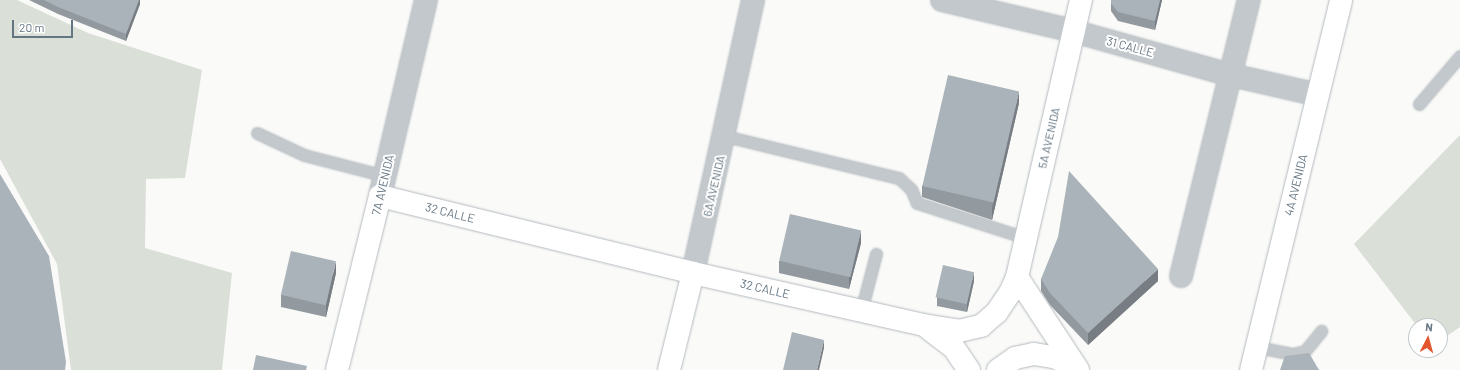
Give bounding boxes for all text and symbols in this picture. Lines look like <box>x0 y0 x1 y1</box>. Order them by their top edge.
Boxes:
scale bar <box>14 12 75 38</box>
text: 20 m <box>19 20 45 34</box>
street label: 31 CALLE <box>1105 34 1155 60</box>
street label: 5A AVENIDA <box>1035 106 1063 170</box>
street label: 7A AVENIDA <box>369 153 397 217</box>
street label: 4A AVENIDA <box>1281 153 1311 217</box>
street label: 6A AVENIDA <box>700 154 728 218</box>
street label: 32 CALLE <box>424 200 476 226</box>
street label: 32 CALLE <box>739 276 791 302</box>
north arrow <box>1408 318 1448 358</box>
text: N <box>1425 320 1434 333</box>

